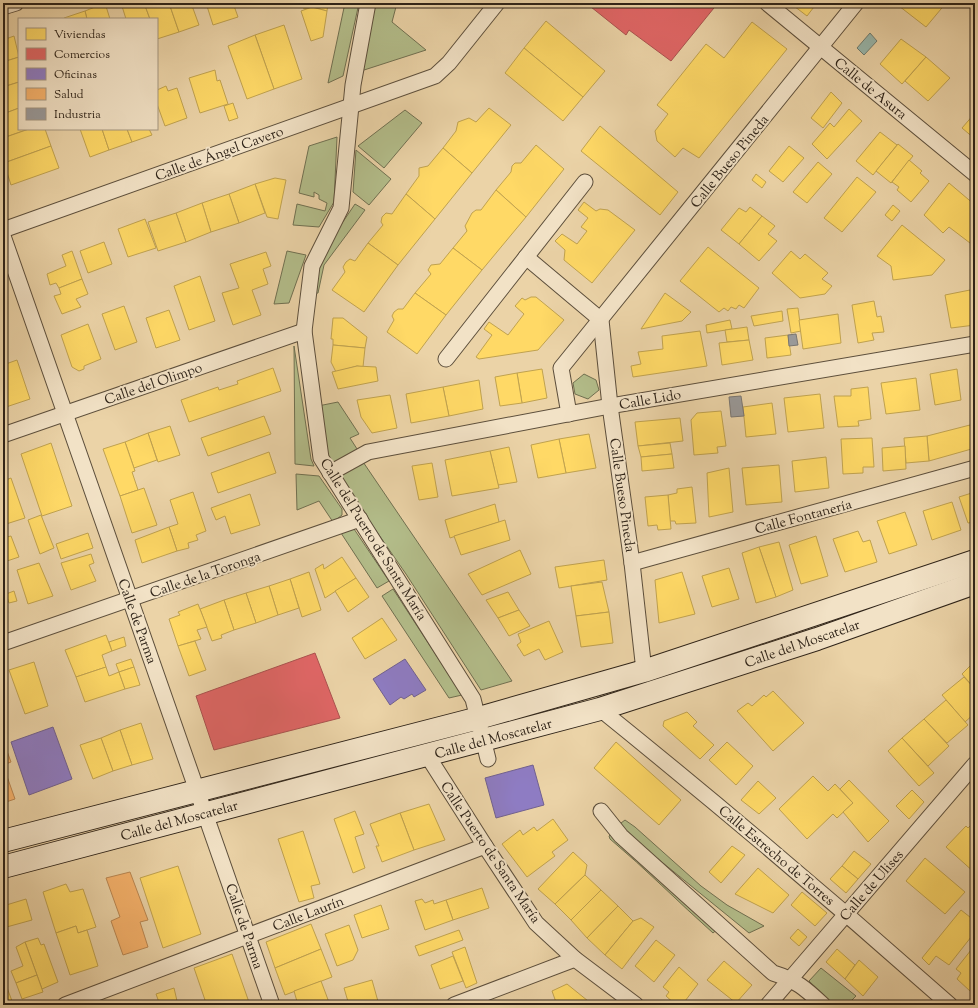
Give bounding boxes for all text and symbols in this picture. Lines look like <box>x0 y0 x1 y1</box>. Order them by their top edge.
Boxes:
legend <box>18 18 158 130</box>
text: Viviendas <box>54 26 106 44</box>
text: Comercios <box>54 46 110 64</box>
street label: Calle de Asura <box>829 54 911 126</box>
text: Oficinas <box>54 66 97 84</box>
text: Salud <box>54 86 84 104</box>
text: Industria <box>54 106 101 124</box>
street label: Calle Bueso Pineda <box>687 111 775 213</box>
street label: Calle de Ángel Cavero <box>153 122 287 187</box>
street label: Calle del Olimpo <box>102 359 206 411</box>
street label: Calle Lido <box>618 386 683 416</box>
street label: Calle Bueso Pineda <box>603 437 639 554</box>
street label: Calle del Puerto de Santa María <box>314 455 431 626</box>
street label: Calle Fontanería <box>753 495 855 540</box>
street label: Calle de la Toronga <box>148 547 264 604</box>
street label: Calle de Parma <box>111 576 161 668</box>
street label: Calle del Moscatelar <box>742 616 864 674</box>
street label: Calle del Moscatelar <box>433 714 555 765</box>
street label: Calle Puerto de Santa María <box>434 778 545 928</box>
street label: Calle del Moscatelar <box>119 796 241 847</box>
street label: Calle Estrecho de Torres <box>713 802 838 911</box>
street label: Calle de Ulises <box>836 846 909 926</box>
street label: Calle de Parma <box>219 881 267 973</box>
street label: Calle Laurín <box>270 892 347 938</box>

